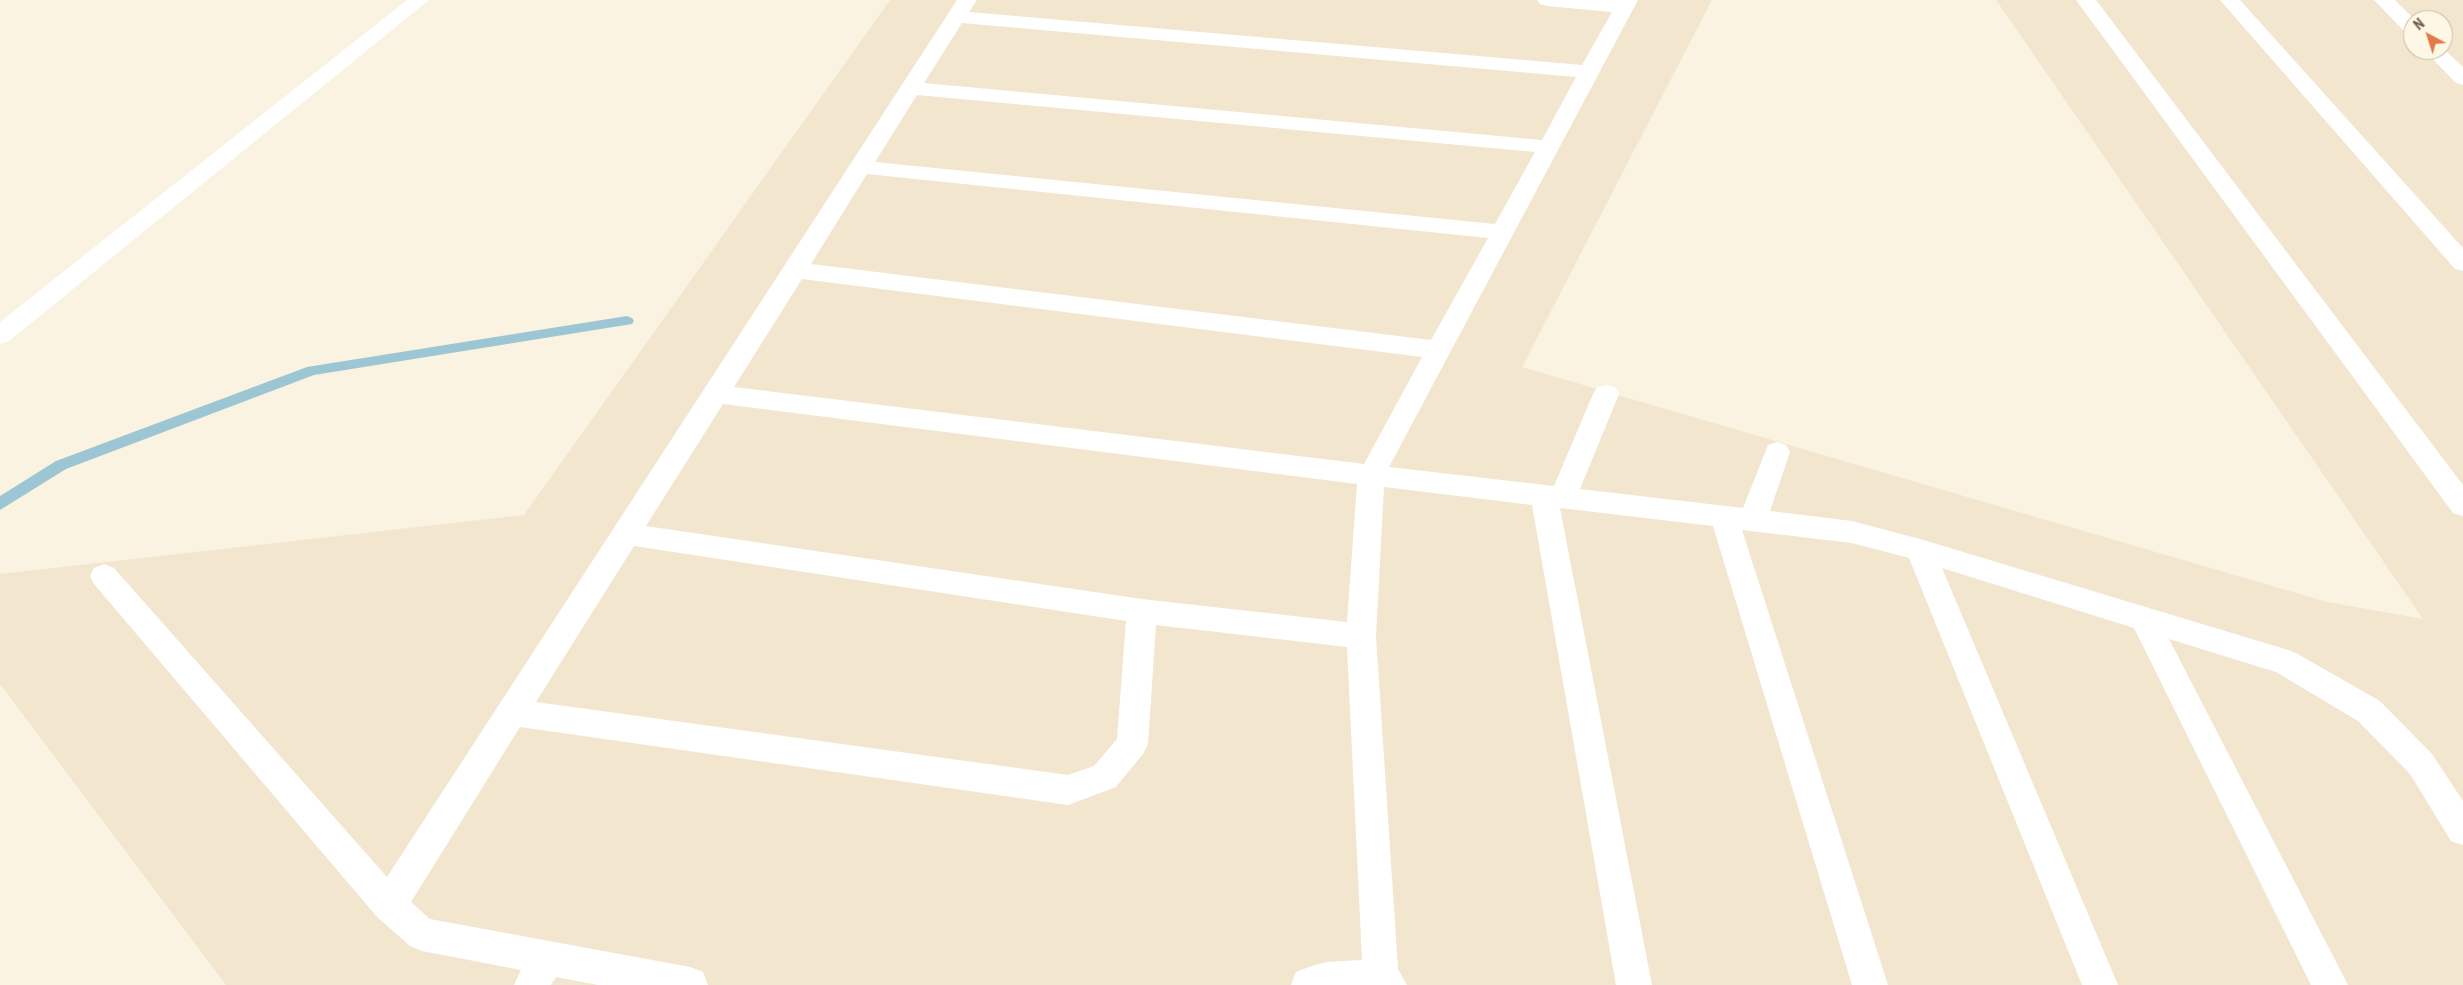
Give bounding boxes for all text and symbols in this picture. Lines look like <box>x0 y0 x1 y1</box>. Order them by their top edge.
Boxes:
north arrow <box>2403 10 2453 60</box>
text: N <box>2411 15 2427 33</box>

